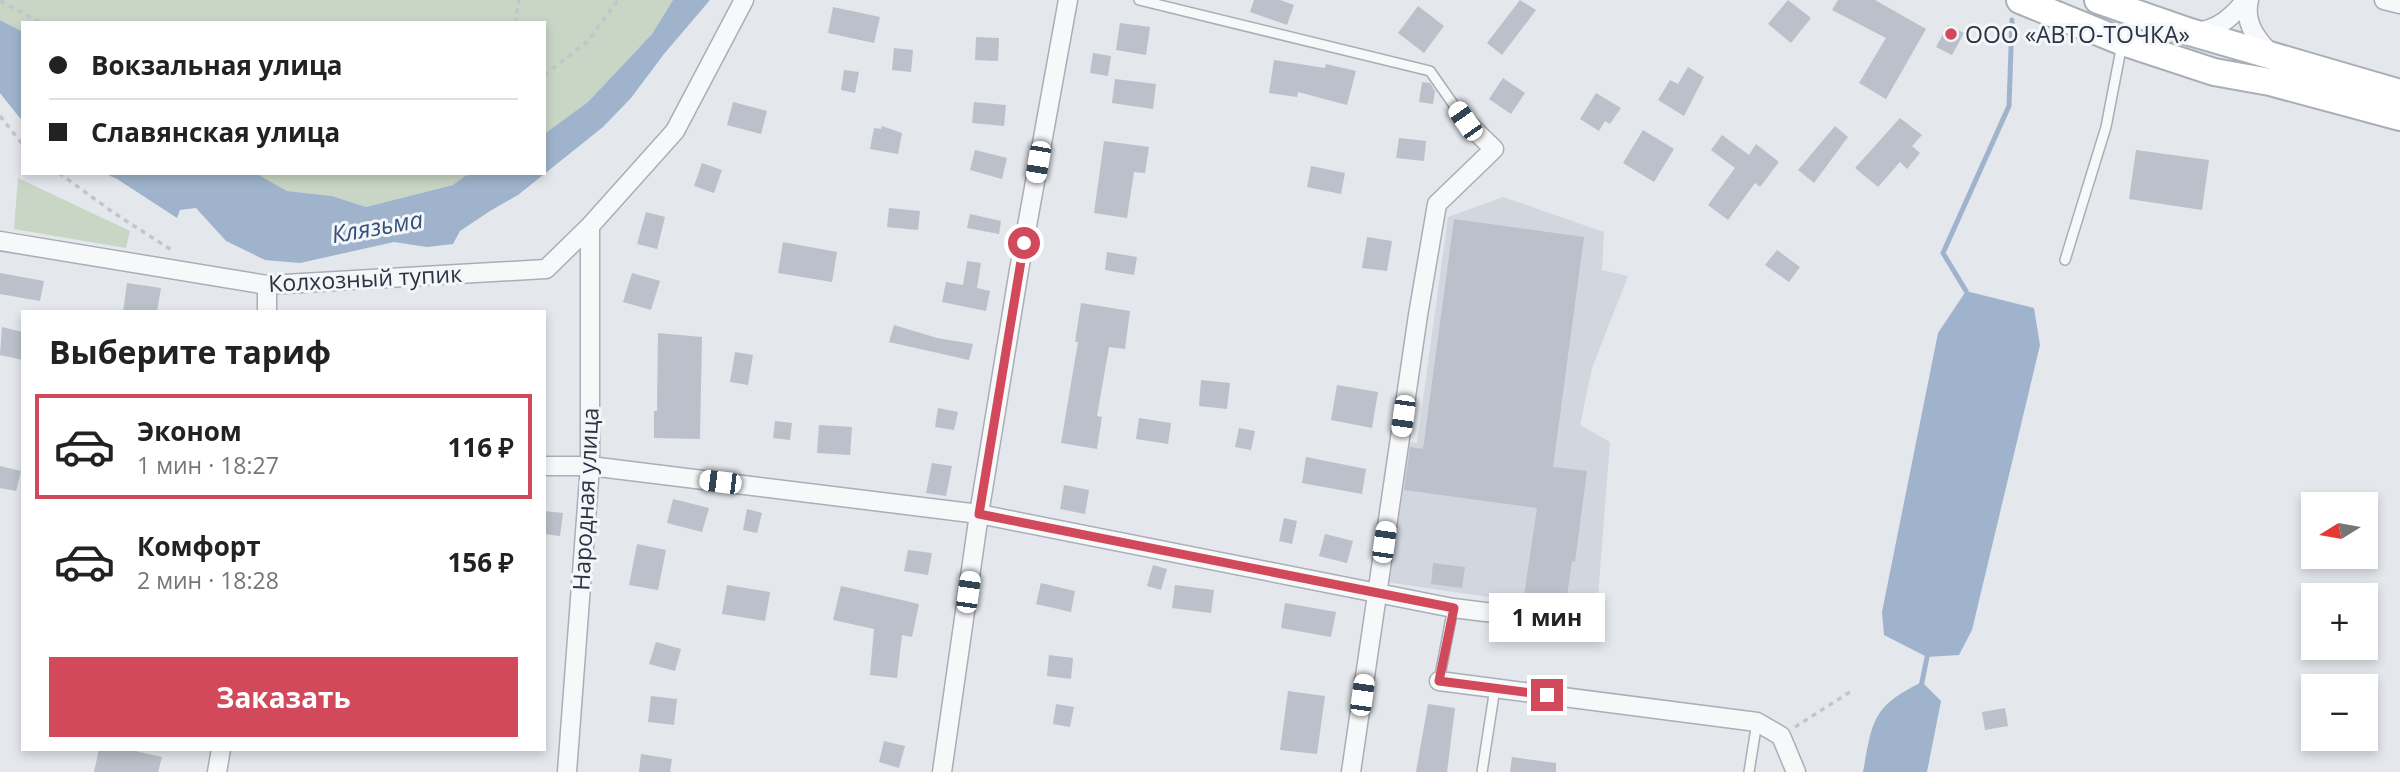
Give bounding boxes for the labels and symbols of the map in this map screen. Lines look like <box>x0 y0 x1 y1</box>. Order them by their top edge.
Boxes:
place label: ООО «АВТО-ТОЧКА» <box>1965 18 2190 50</box>
marker: ООО «АВТО-ТОЧКА» <box>1943 26 1959 42</box>
car <box>1445 98 1486 144</box>
car <box>1025 139 1052 185</box>
water label: Клязьма <box>329 202 426 250</box>
route start <box>1008 227 1040 259</box>
street label: Колхозный тупик <box>267 257 463 299</box>
car <box>1390 394 1417 438</box>
street label: Народная улица <box>564 407 606 591</box>
car <box>698 469 743 495</box>
north arrow <box>2301 492 2378 569</box>
car <box>1371 520 1398 564</box>
car <box>955 570 982 614</box>
callout: 1 мин <box>1489 594 1605 642</box>
car <box>1349 673 1376 717</box>
route end <box>1531 679 1563 711</box>

